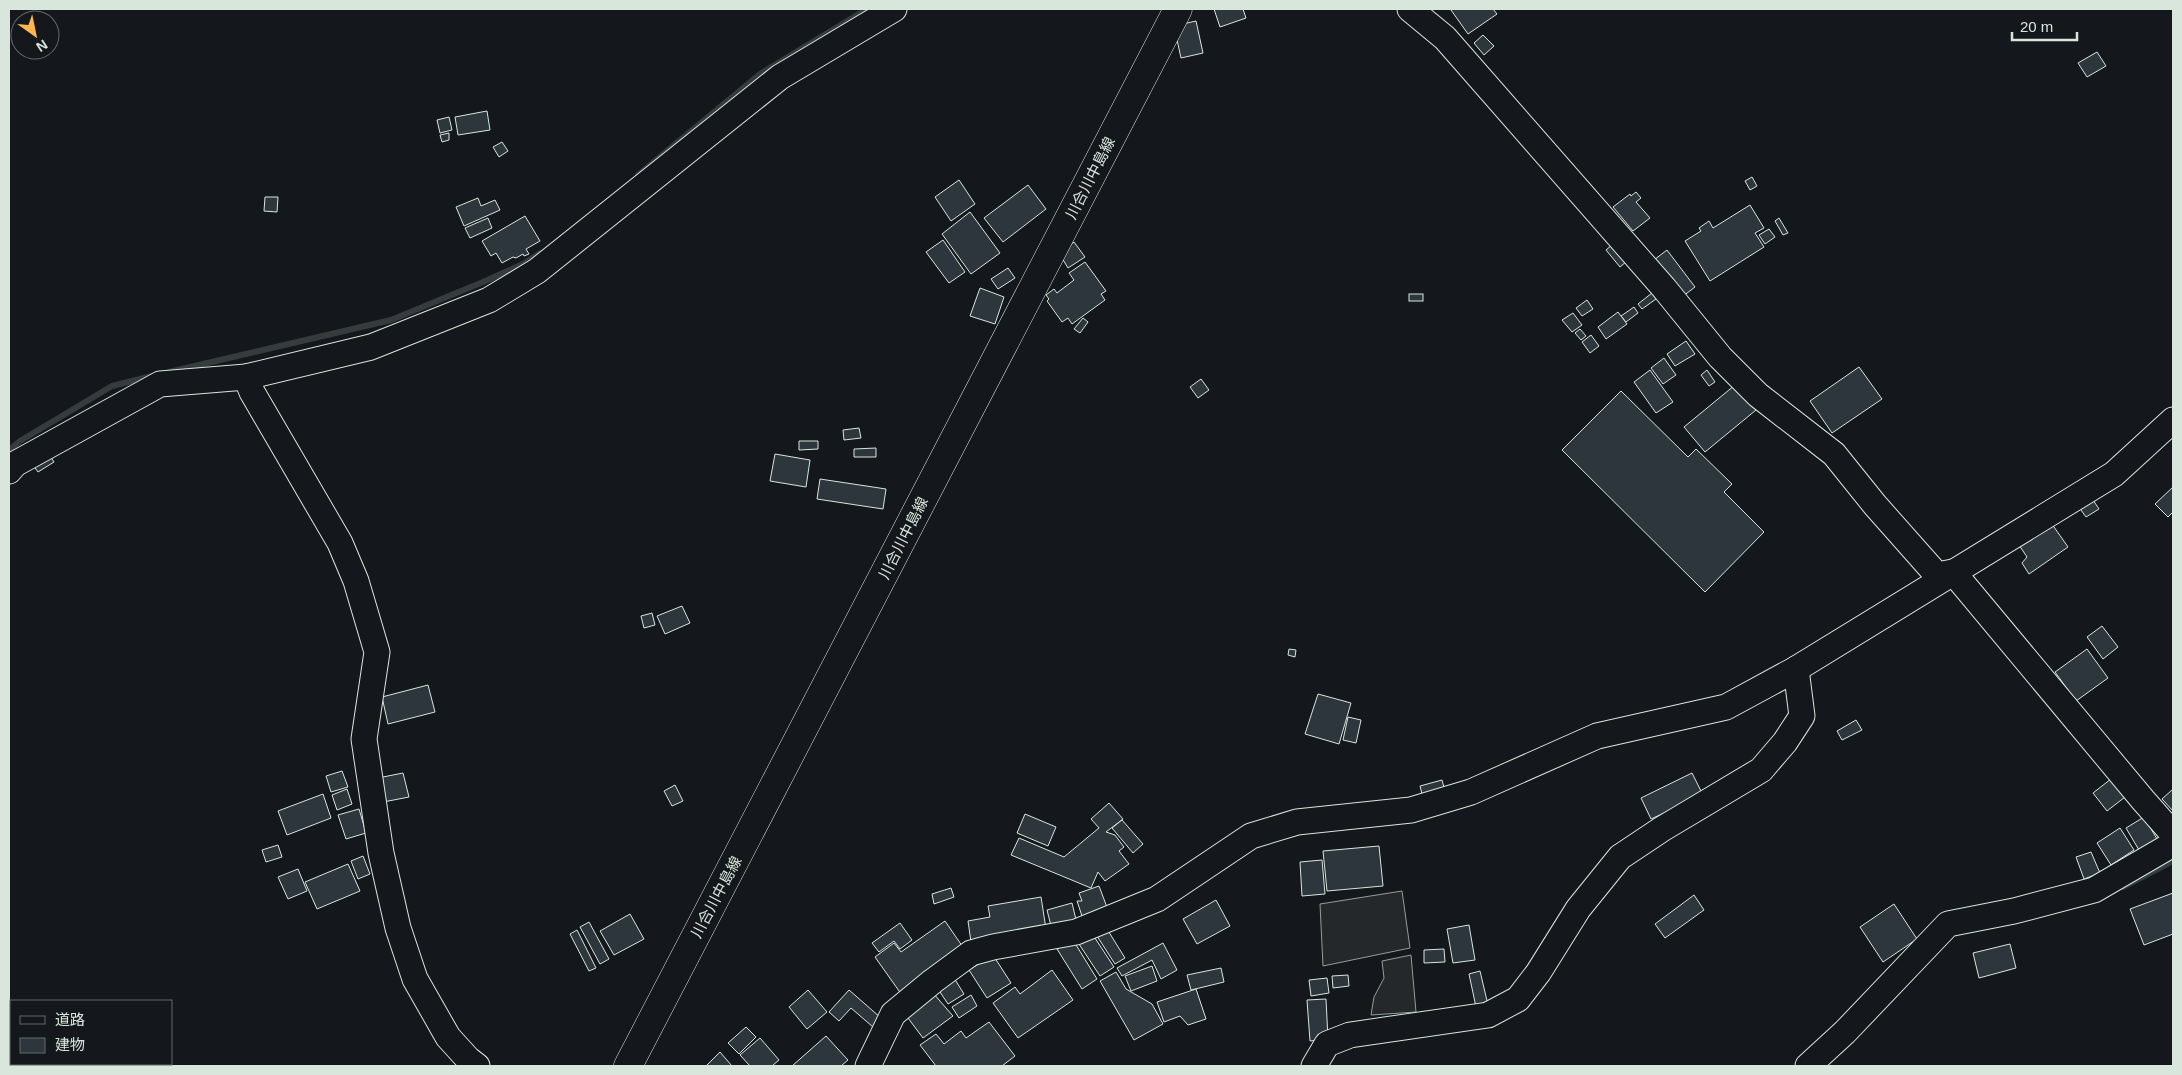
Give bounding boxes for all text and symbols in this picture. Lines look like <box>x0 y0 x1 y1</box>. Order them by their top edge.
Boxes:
north arrow <box>10 10 60 60</box>
scale bar <box>2012 10 2077 42</box>
text: 20 m <box>2020 18 2053 35</box>
text: N <box>33 36 51 55</box>
street label: 川合川中島線 <box>1062 134 1118 222</box>
street label: 川合川中島線 <box>875 494 931 582</box>
street label: 川合川中島線 <box>687 853 745 941</box>
legend <box>10 1000 172 1065</box>
text: 道路 <box>55 1011 85 1028</box>
text: 建物 <box>55 1036 85 1053</box>

